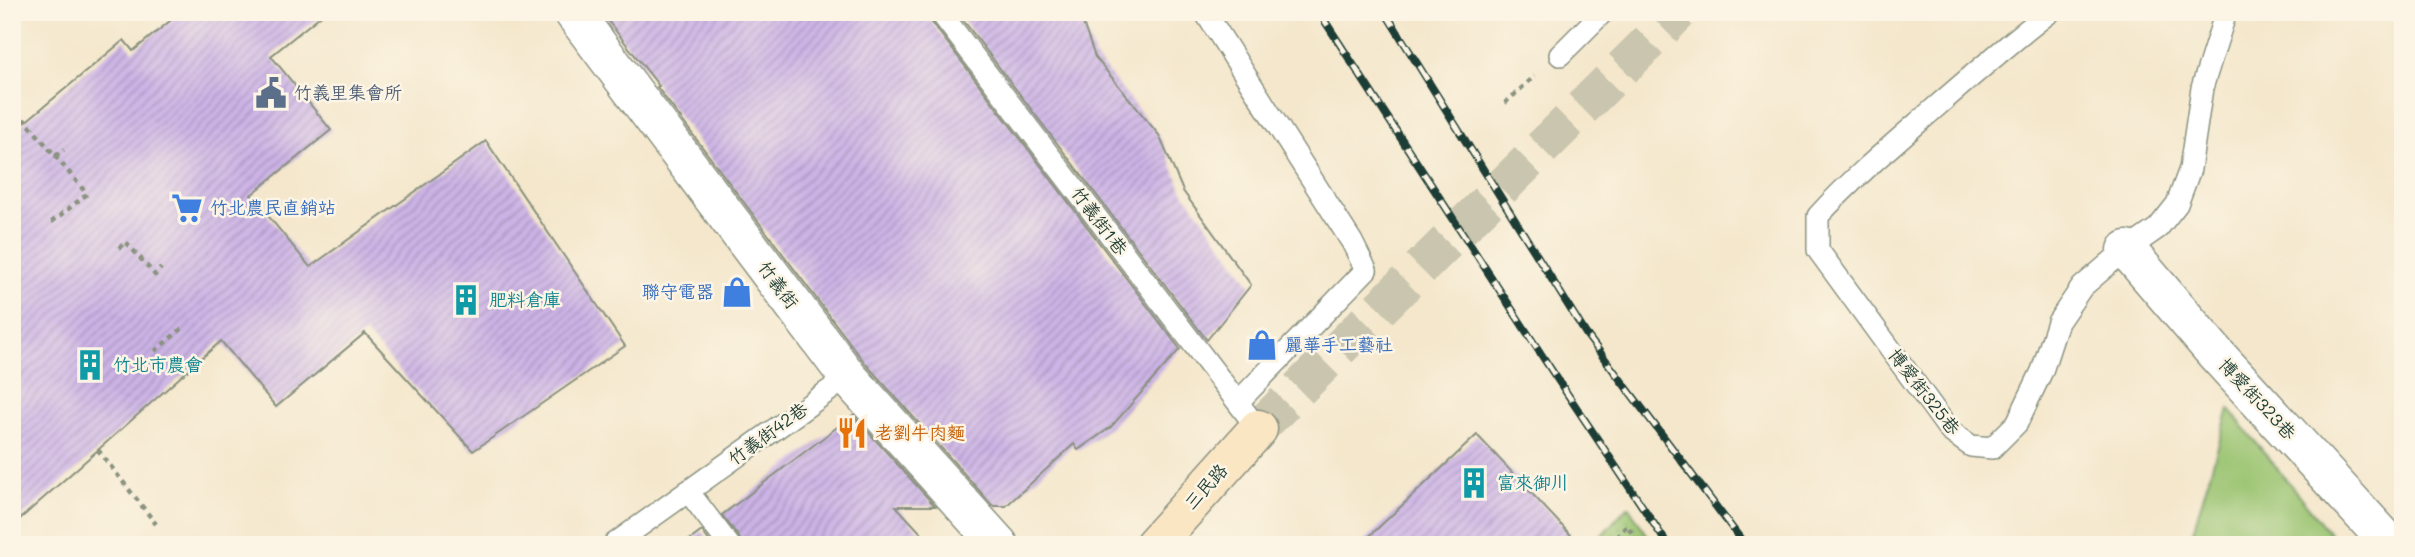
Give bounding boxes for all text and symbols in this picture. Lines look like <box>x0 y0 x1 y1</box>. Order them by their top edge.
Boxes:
public building icon: 竹義里集會所 <box>254 76 288 110</box>
place label: 竹義里集會所 <box>294 80 402 104</box>
street label: 竹義街1巷 <box>1066 181 1133 260</box>
supermarket icon: 竹北農民直銷站 <box>170 191 204 225</box>
place label: 竹北農民直銷站 <box>210 195 336 219</box>
street label: 竹義街 <box>753 256 805 313</box>
shop icon: 聯守電器 <box>720 275 754 309</box>
place label: 聯守電器 <box>642 279 714 303</box>
building icon: 肥料倉庫 <box>449 283 483 317</box>
place label: 肥料倉庫 <box>489 287 561 311</box>
shop icon: 麗華手工藝社 <box>1245 328 1279 362</box>
place label: 麗華手工藝社 <box>1285 332 1393 356</box>
street label: 博愛街325巷 <box>1884 343 1966 439</box>
building icon: 竹北市農會 <box>73 348 107 382</box>
place label: 竹北市農會 <box>113 352 203 376</box>
street label: 博愛街323巷 <box>2214 352 2302 444</box>
street label: 竹義街42巷 <box>723 396 812 470</box>
restaurant icon: 老劉牛肉麵 <box>835 416 869 450</box>
place label: 老劉牛肉麵 <box>875 420 965 444</box>
street label: 三民路 <box>1178 458 1232 514</box>
building icon: 富來御川 <box>1457 466 1491 500</box>
place label: 富來御川 <box>1497 470 1569 494</box>

